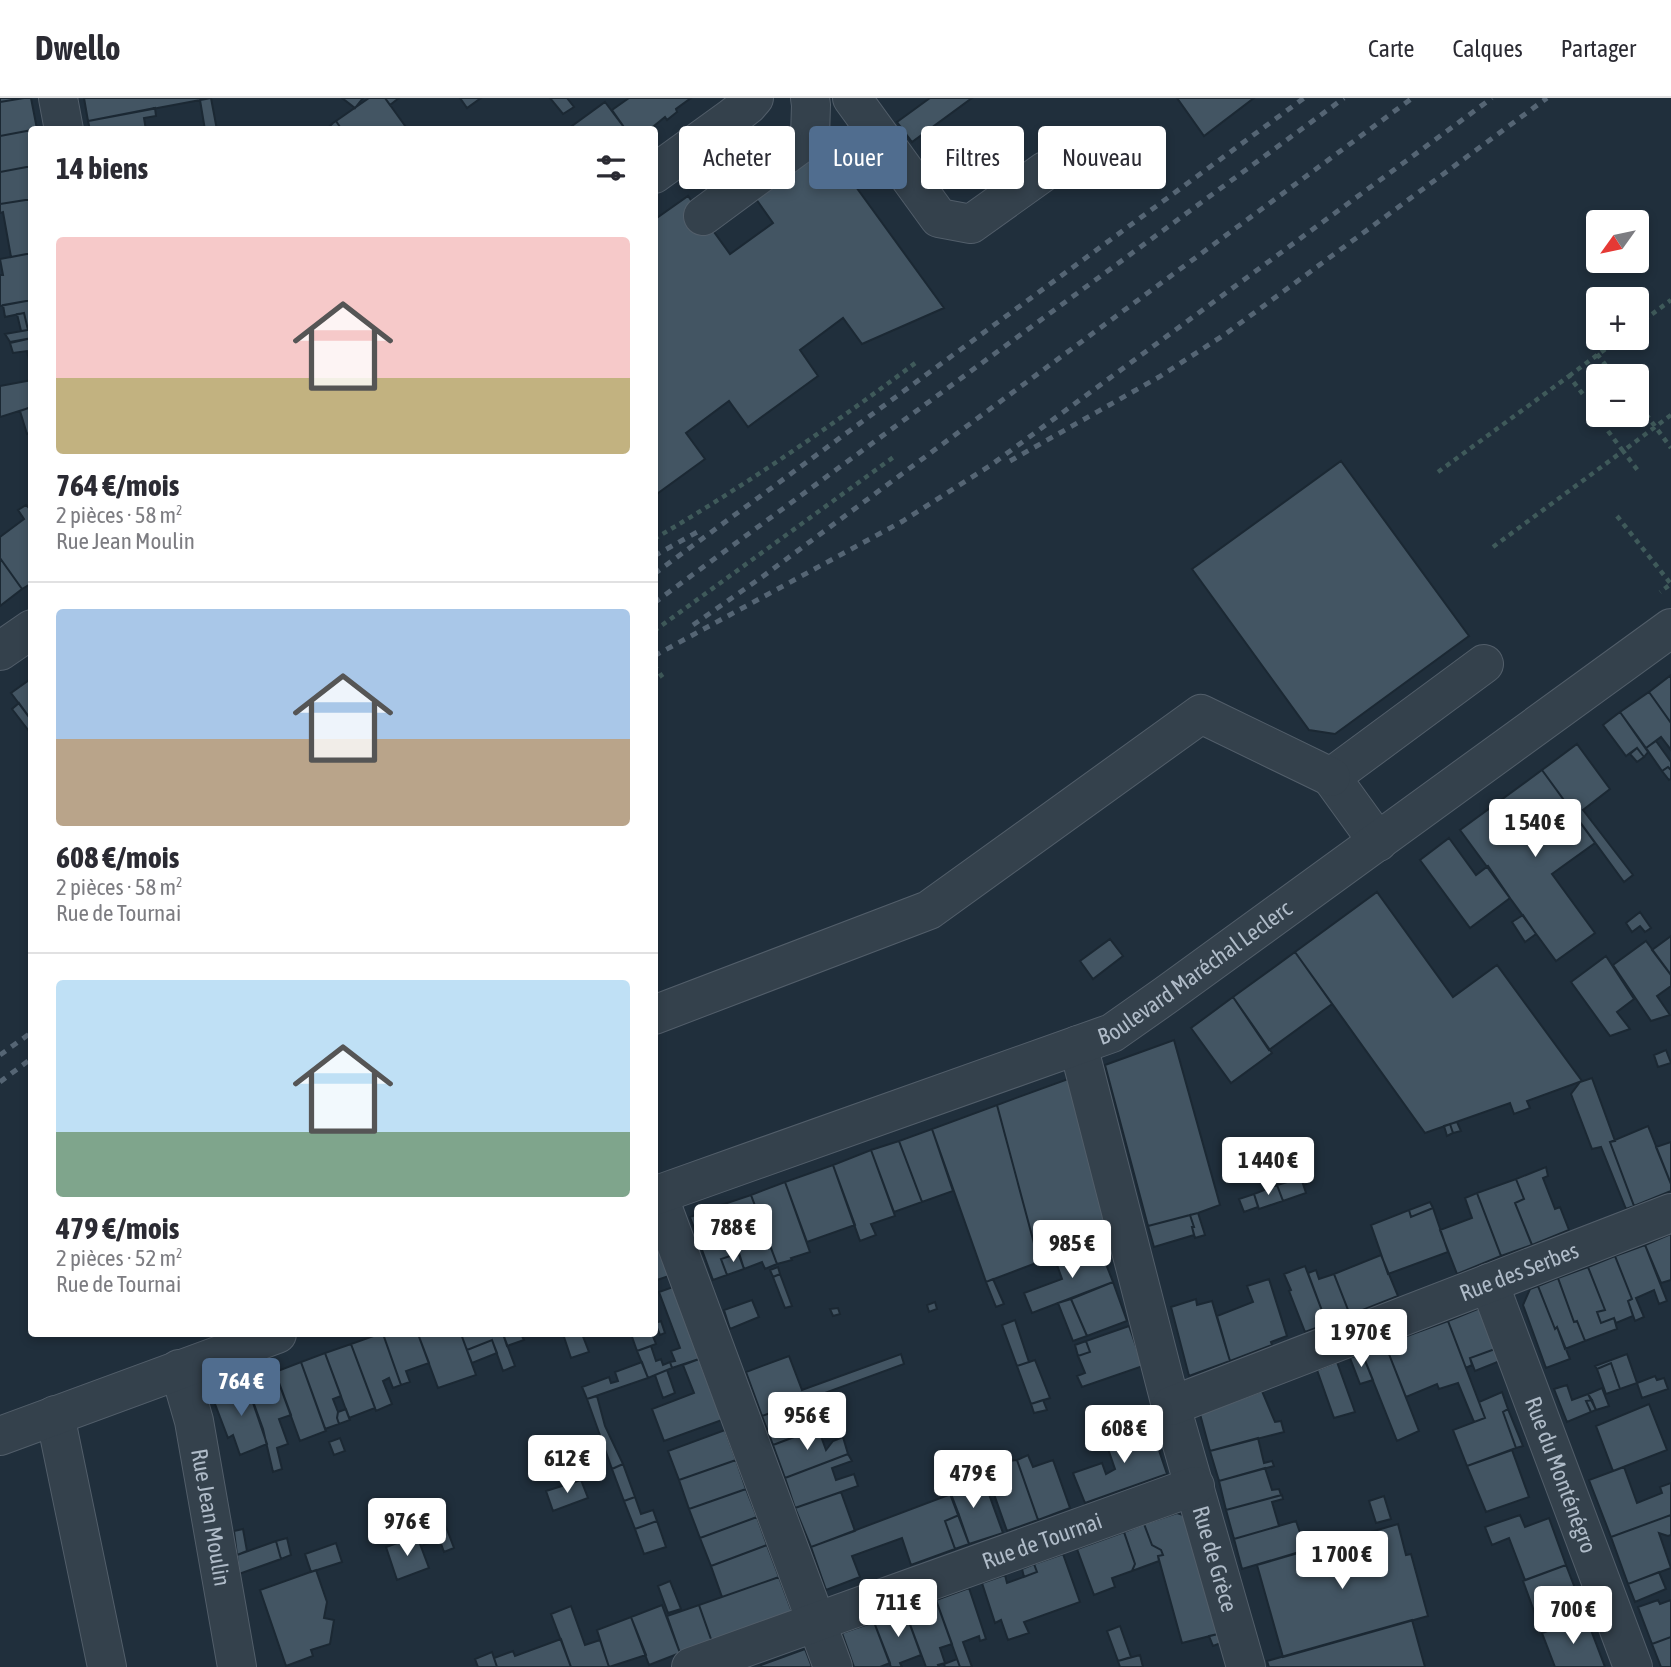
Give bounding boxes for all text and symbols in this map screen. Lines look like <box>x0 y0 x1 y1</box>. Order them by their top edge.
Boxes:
text: Dwello <box>35 29 121 67</box>
text: Carte <box>1368 35 1414 62</box>
text: Calques <box>1452 35 1523 62</box>
text: Partager <box>1561 35 1636 62</box>
chip: Acheter <box>679 126 795 189</box>
chip: Louer <box>809 126 907 189</box>
chip: Filtres <box>921 126 1024 189</box>
chip: Nouveau <box>1038 126 1166 189</box>
icon: filters <box>592 149 630 187</box>
text: 14 biens <box>56 151 148 185</box>
north arrow <box>1586 210 1648 273</box>
map controls <box>1586 210 1649 427</box>
icon: home <box>280 283 406 409</box>
button: + <box>1586 287 1649 350</box>
button: − <box>1586 364 1649 427</box>
text: 764 €/mois <box>56 468 179 502</box>
text: 2 pièces · 58 m² <box>56 502 183 528</box>
text: Rue Jean Moulin <box>56 528 195 554</box>
icon: home <box>280 655 406 781</box>
pin: 1 540 € <box>1470 800 1600 859</box>
text: 1 540 € <box>1505 809 1565 835</box>
text: 608 €/mois <box>56 840 179 874</box>
text: 2 pièces · 58 m² <box>56 874 183 900</box>
street label: Boulevard Maréchal Leclerc <box>1094 895 1297 1050</box>
text: Rue de Tournai <box>56 900 181 926</box>
icon: home <box>280 1026 406 1152</box>
pin: 1 440 € <box>1203 1138 1333 1197</box>
text: 1 440 € <box>1238 1147 1298 1173</box>
pin: 788 € <box>684 1204 782 1264</box>
text: 479 €/mois <box>56 1211 179 1245</box>
text: 788 € <box>710 1214 756 1240</box>
pin: 985 € <box>1023 1220 1121 1280</box>
text: 985 € <box>1049 1230 1095 1256</box>
street label: Rue des Serbes <box>1456 1237 1582 1306</box>
text: 2 pièces · 52 m² <box>56 1245 183 1271</box>
text: Rue de Tournai <box>56 1271 181 1297</box>
pin: 1 970 € <box>1296 1310 1426 1369</box>
text: 1 970 € <box>1331 1319 1391 1345</box>
pin: 764 € <box>192 1358 290 1418</box>
text: 764 € <box>218 1368 264 1394</box>
pin: 956 € <box>758 1392 856 1452</box>
street label: Rue du Monténégro <box>1520 1393 1602 1557</box>
text: 956 € <box>784 1402 830 1428</box>
pin: 608 € <box>1075 1406 1173 1465</box>
text: 608 € <box>1101 1415 1147 1441</box>
pin: 612 € <box>518 1436 616 1495</box>
text: 612 € <box>544 1445 590 1471</box>
street label: Rue Jean Moulin <box>186 1447 236 1588</box>
pin: 479 € <box>924 1450 1022 1510</box>
text: 479 € <box>950 1460 996 1486</box>
pin: 976 € <box>358 1498 456 1558</box>
street label: Rue de Grèce <box>1187 1503 1243 1615</box>
text: 976 € <box>384 1508 430 1534</box>
street label: Rue de Tournai <box>979 1508 1105 1574</box>
pin: 1 700 € <box>1277 1532 1407 1591</box>
text: 1 700 € <box>1312 1541 1372 1567</box>
pin: 711 € <box>849 1580 947 1639</box>
pin: 700 € <box>1524 1586 1622 1646</box>
text: 711 € <box>875 1589 921 1615</box>
text: 700 € <box>1550 1596 1596 1622</box>

